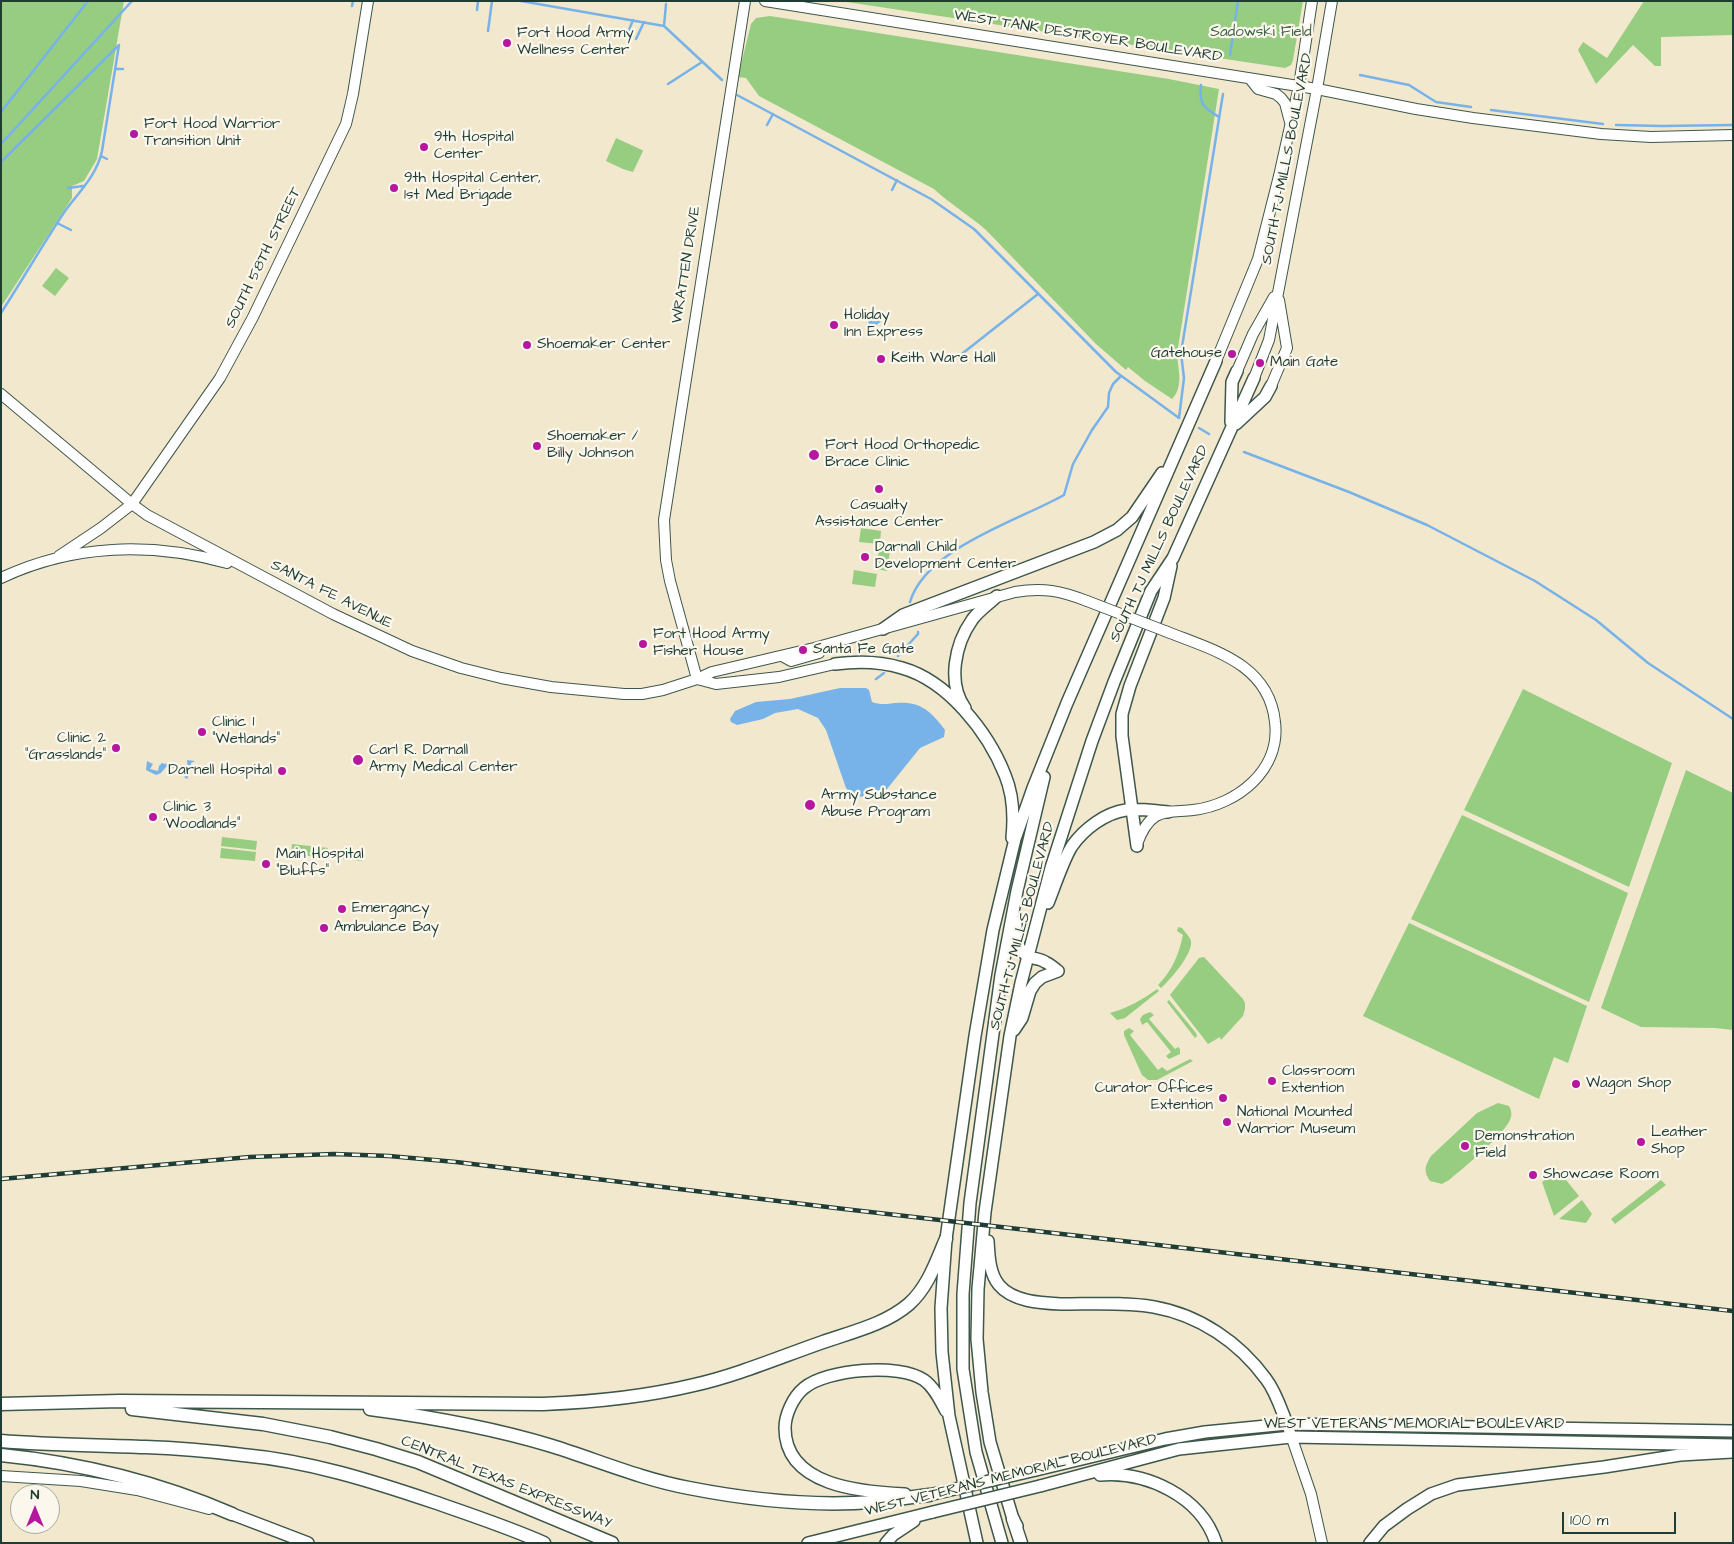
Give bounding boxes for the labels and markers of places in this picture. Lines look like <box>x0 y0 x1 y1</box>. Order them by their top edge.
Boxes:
place label: Fort Hood Army Wellness Center <box>517 25 634 60</box>
marker: Fort Hood Army Wellness Center <box>501 37 513 49</box>
place label: Fort Hood Warrior Transition Unit <box>144 116 280 151</box>
marker: Fort Hood Warrior Transition Unit <box>128 128 140 140</box>
place label: 9th Hospital Center <box>434 129 514 164</box>
marker: 9th Hospital Center <box>418 141 430 153</box>
place label: 9th Hospital Center, 1st Med Brigade <box>404 170 541 205</box>
marker: 9th Hospital Center, 1st Med Brigade <box>388 182 400 194</box>
place label: Holiday Inn Express <box>844 307 923 342</box>
marker: Holiday Inn Express <box>828 319 840 331</box>
place label: Shoemaker Center <box>537 336 670 354</box>
marker: Shoemaker Center <box>521 339 533 351</box>
place label: Gatehouse <box>1151 345 1222 363</box>
marker: Gatehouse <box>1226 348 1238 360</box>
place label: Keith Ware Hall <box>891 350 996 368</box>
marker: Keith Ware Hall <box>875 353 887 365</box>
place label: Main Gate <box>1270 354 1338 372</box>
marker: Main Gate <box>1254 357 1266 369</box>
place label: Shoemaker / Billy Johnson <box>547 428 638 463</box>
place label: Fort Hood Orthopedic Brace Clinic <box>825 437 980 472</box>
marker: Shoemaker / Billy Johnson <box>531 440 543 452</box>
marker: Fort Hood Orthopedic Brace Clinic <box>807 448 821 462</box>
marker: Casualty Assistance Center <box>873 483 885 495</box>
place label: Casualty Assistance Center <box>815 497 943 532</box>
place label: Darnall Child Development Center <box>875 539 1016 574</box>
marker: Darnall Child Development Center <box>859 551 871 563</box>
place label: Fort Hood Army Fisher House <box>653 626 770 661</box>
marker: Fort Hood Army Fisher House <box>637 638 649 650</box>
place label: Santa Fe Gate <box>813 641 914 659</box>
marker: Santa Fe Gate <box>797 644 809 656</box>
place label: Clinic 1 "Wetlands" <box>212 714 280 749</box>
marker: Clinic 1 "Wetlands" <box>196 726 208 738</box>
place label: Clinic 2 "Grasslands" <box>25 730 106 765</box>
marker: Clinic 2 "Grasslands" <box>110 742 122 754</box>
place label: Carl R. Darnall Army Medical Center <box>369 742 517 777</box>
marker: Carl R. Darnall Army Medical Center <box>351 753 365 767</box>
place label: Darnell Hospital <box>168 762 272 780</box>
marker: Darnell Hospital <box>276 765 288 777</box>
place label: Army Substance Abuse Program <box>821 787 937 822</box>
marker: Army Substance Abuse Program <box>803 798 817 812</box>
place label: Clinic 3 'Woodlands" <box>163 799 240 834</box>
marker: Clinic 3 'Woodlands" <box>147 811 159 823</box>
place label: Main Hospital "Bluffs" <box>276 846 364 881</box>
marker: Main Hospital "Bluffs" <box>260 858 272 870</box>
place label: Emergancy <box>352 900 430 918</box>
marker: Emergancy <box>336 903 348 915</box>
place label: Ambulance Bay <box>334 919 439 937</box>
marker: Ambulance Bay <box>318 922 330 934</box>
place label: Classroom Extention <box>1282 1063 1354 1098</box>
marker: Classroom Extention <box>1266 1075 1278 1087</box>
place label: Wagon Shop <box>1586 1075 1671 1093</box>
marker: Wagon Shop <box>1570 1078 1582 1090</box>
place label: Curator Offices Extention <box>1095 1080 1213 1115</box>
marker: Curator Offices Extention <box>1217 1092 1229 1104</box>
place label: National Mounted Warrior Museum <box>1237 1104 1355 1139</box>
marker: National Mounted Warrior Museum <box>1221 1116 1233 1128</box>
place label: Leather Shop <box>1651 1124 1707 1159</box>
place label: Demonstration Field <box>1475 1128 1574 1163</box>
marker: Leather Shop <box>1635 1136 1647 1148</box>
marker: Demonstration Field <box>1459 1140 1471 1152</box>
place label: Showcase Room <box>1543 1166 1659 1184</box>
marker: Showcase Room <box>1527 1169 1539 1181</box>

